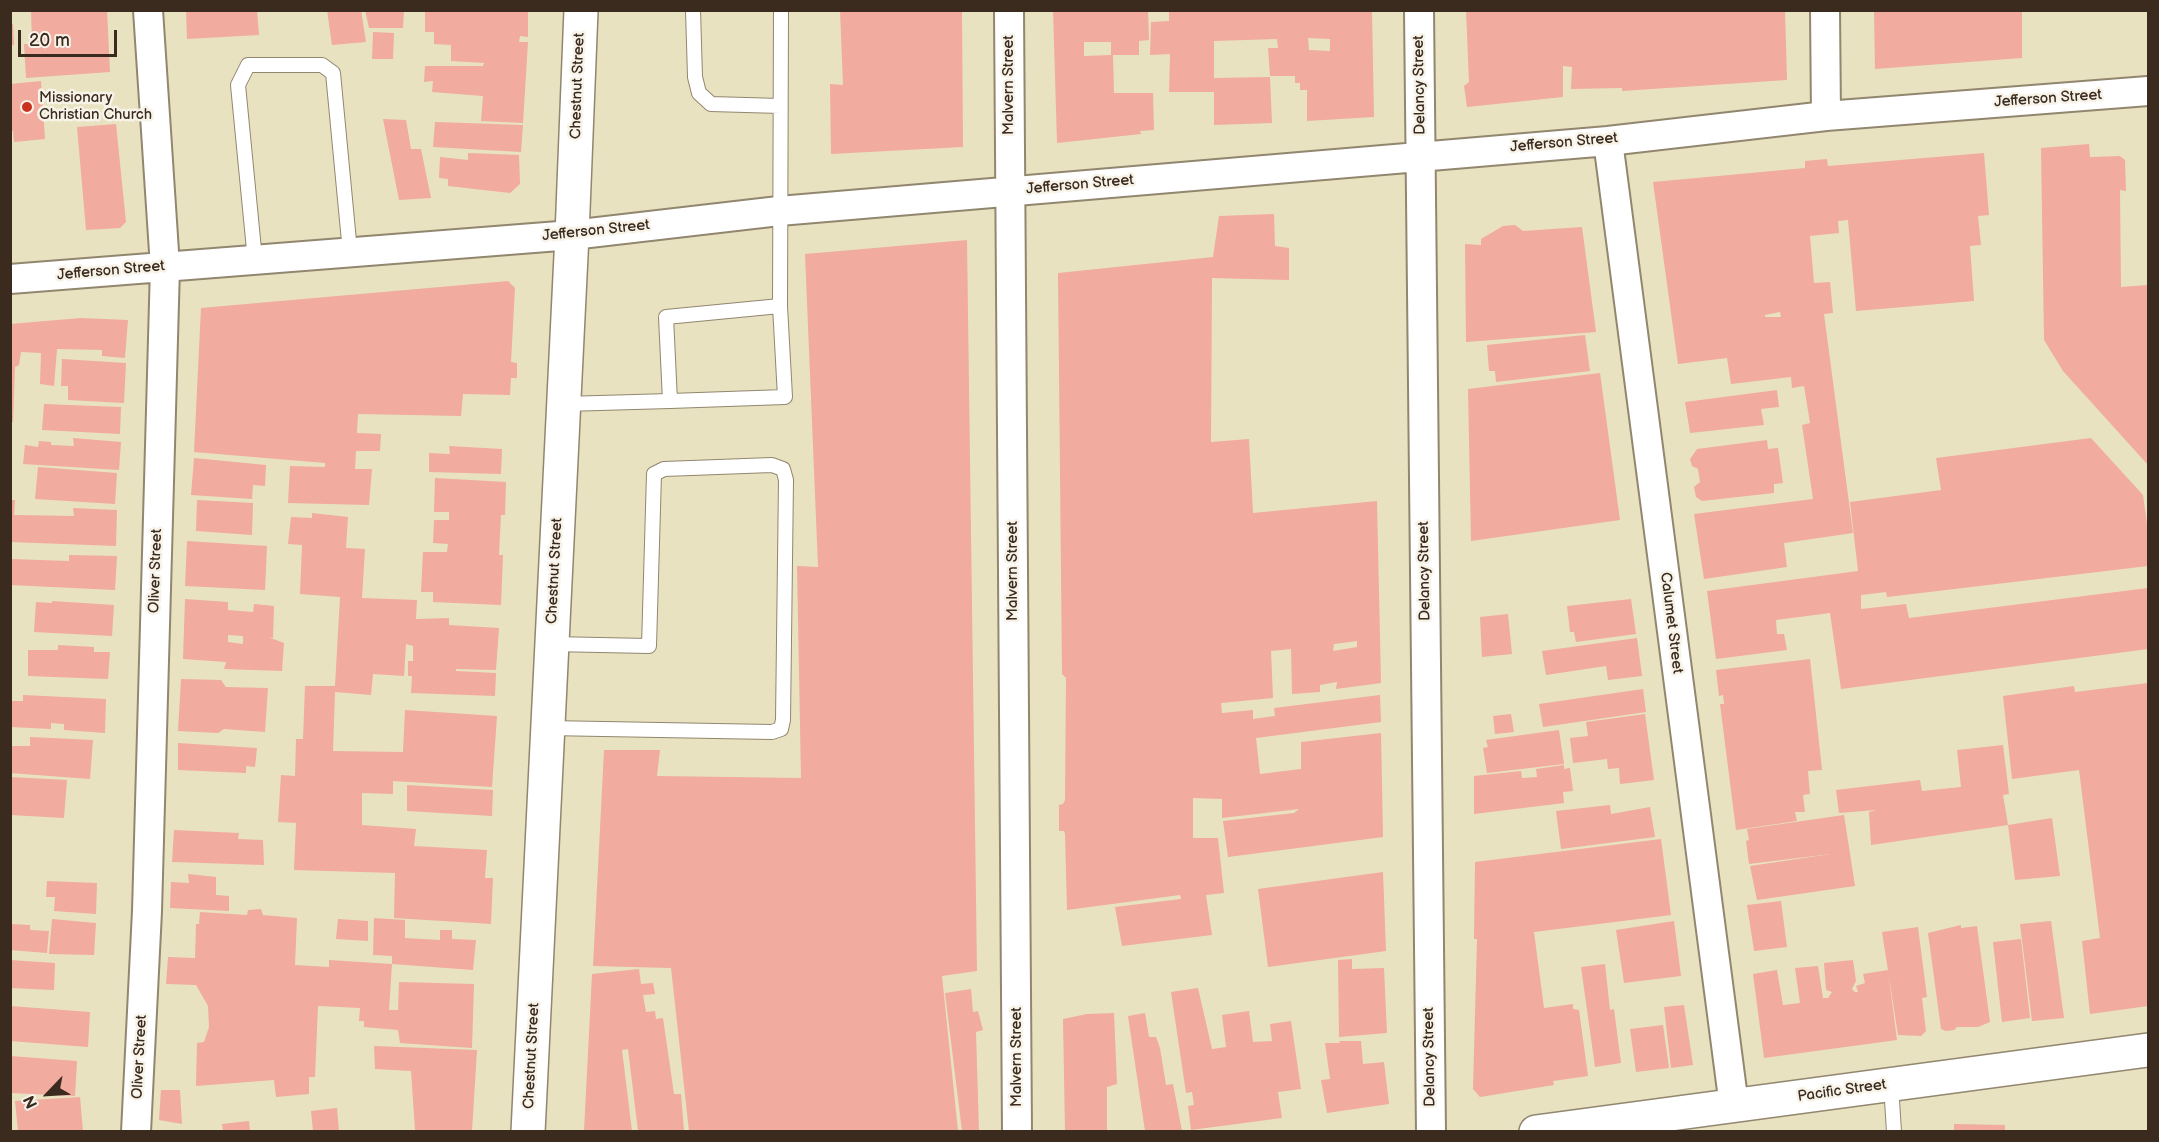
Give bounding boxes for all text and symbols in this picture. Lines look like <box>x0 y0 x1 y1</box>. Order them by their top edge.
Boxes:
scale bar <box>21 18 120 56</box>
text: 20 m <box>29 30 70 51</box>
street label: Chestnut Street <box>567 32 589 140</box>
street label: Malvern Street <box>1000 35 1018 135</box>
street label: Delancy Street <box>1410 35 1430 135</box>
street label: Jefferson Street <box>1994 86 2102 112</box>
place label: Missionary Christian Church <box>39 89 152 124</box>
marker: Missionary Christian Church <box>20 100 34 114</box>
street label: Jefferson Street <box>1509 129 1619 157</box>
street label: Jefferson Street <box>1025 171 1135 199</box>
street label: Jefferson Street <box>541 216 651 246</box>
street label: Jefferson Street <box>56 257 166 285</box>
street label: Chestnut Street <box>543 517 567 625</box>
street label: Malvern Street <box>1004 521 1022 621</box>
street label: Delancy Street <box>1415 521 1435 621</box>
street label: Oliver Street <box>146 529 166 613</box>
street label: Calumet Street <box>1656 571 1686 675</box>
street label: Chestnut Street <box>520 1002 544 1110</box>
street label: Malvern Street <box>1008 1007 1026 1107</box>
street label: Delancy Street <box>1420 1007 1440 1107</box>
street label: Oliver Street <box>129 1014 151 1100</box>
north arrow <box>18 1064 78 1124</box>
street label: Pacific Street <box>1797 1076 1887 1106</box>
text: N <box>20 1092 42 1111</box>

